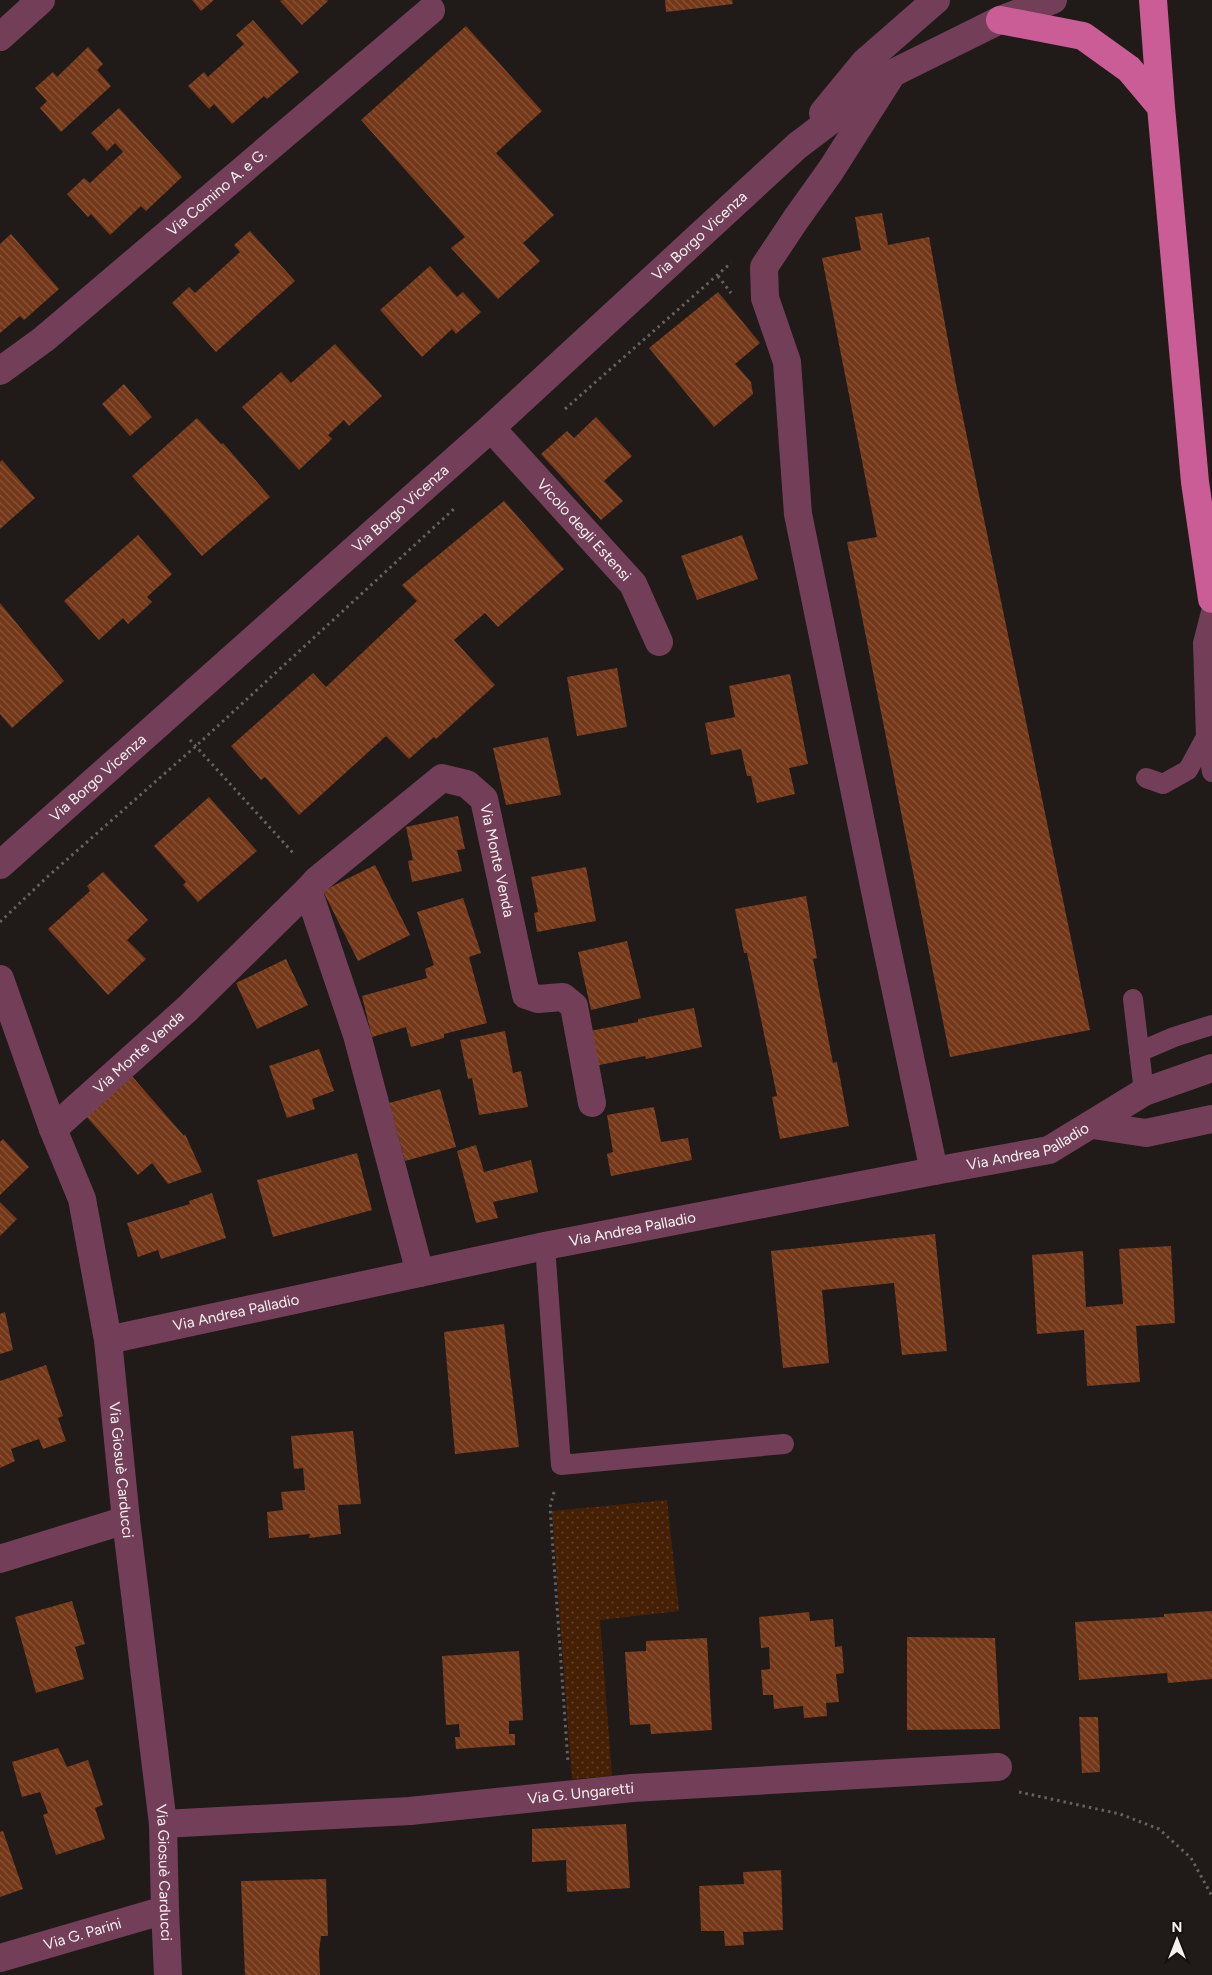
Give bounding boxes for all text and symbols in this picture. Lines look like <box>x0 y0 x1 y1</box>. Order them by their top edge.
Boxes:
street label: Via Comino A. e G. <box>163 145 270 240</box>
street label: Via Borgo Vicenza <box>648 187 751 284</box>
street label: Via Borgo Vicenza <box>348 461 452 556</box>
street label: Vicolo degli Estensi <box>533 475 635 585</box>
street label: Via Borgo Vicenza <box>46 730 150 826</box>
street label: Via Monte Venda <box>476 802 518 919</box>
street label: Via Monte Venda <box>90 1007 188 1097</box>
street label: Via Andrea Palladio <box>965 1119 1093 1174</box>
street label: Via Andrea Palladio <box>567 1208 698 1250</box>
street label: Via Andrea Palladio <box>171 1290 301 1335</box>
street label: Via Giosuè Carducci <box>105 1401 137 1539</box>
street label: Via G. Ungaretti <box>527 1779 635 1808</box>
street label: Via Giosuè Carducci <box>152 1803 175 1941</box>
street label: Via G. Parini <box>42 1914 124 1954</box>
north arrow <box>1152 1915 1202 1965</box>
text: N <box>1172 1919 1182 1936</box>

